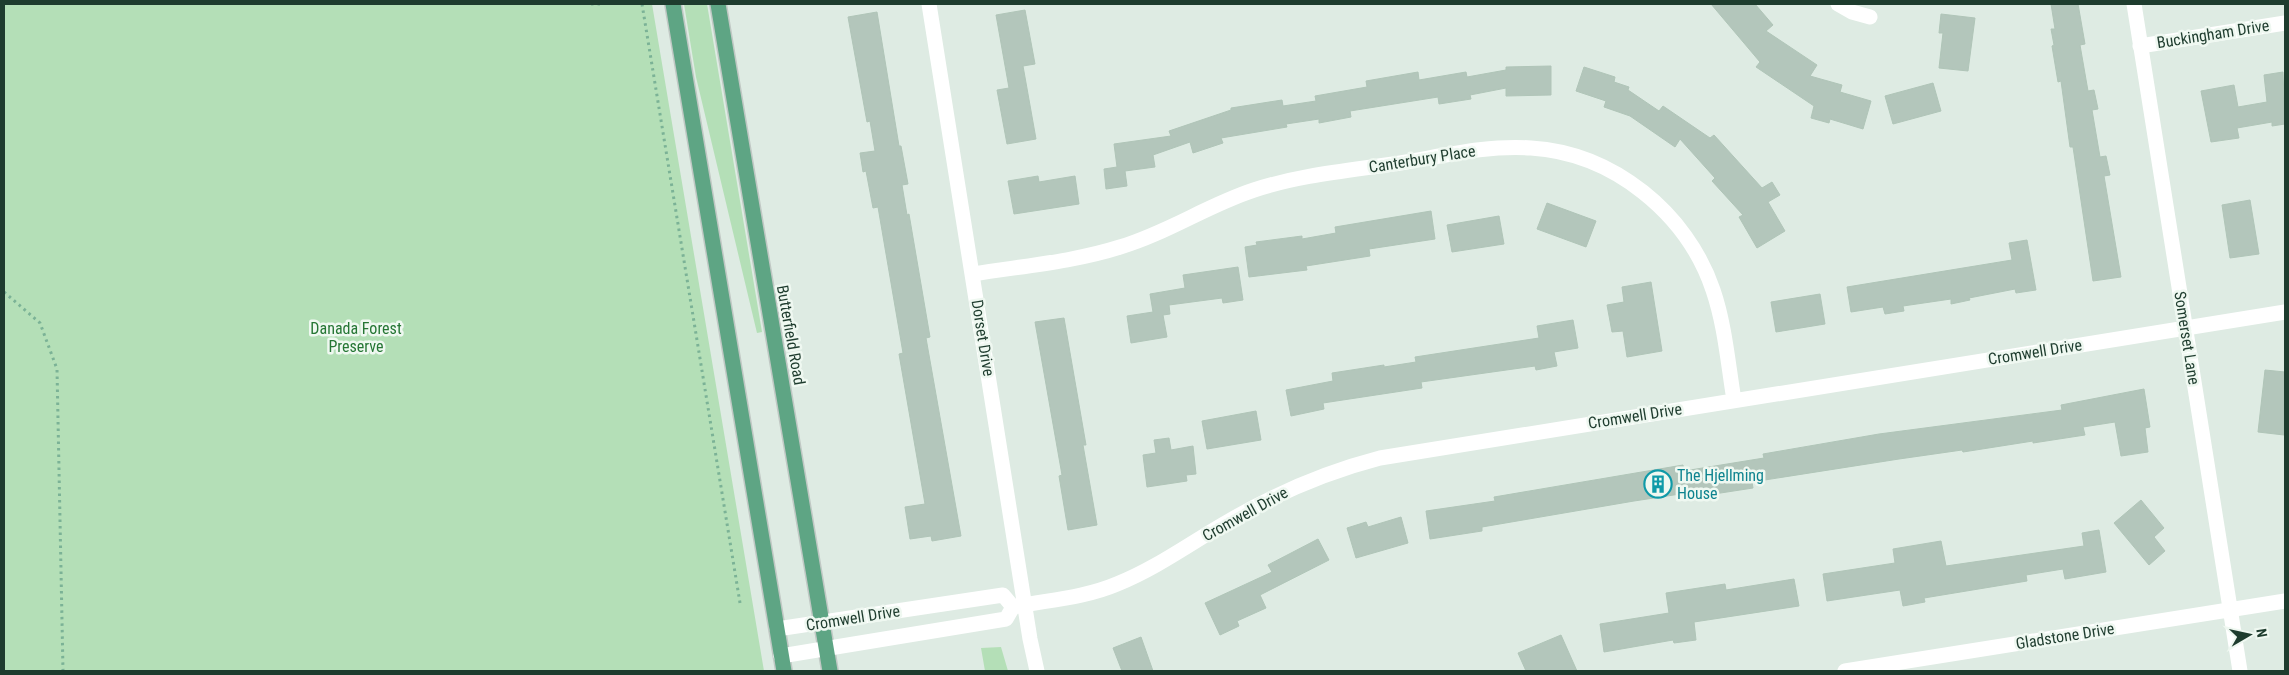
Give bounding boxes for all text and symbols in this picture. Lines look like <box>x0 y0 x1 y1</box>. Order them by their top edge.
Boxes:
street label: Buckingham Drive <box>2156 16 2270 52</box>
street label: Canterbury Place <box>1367 141 1477 177</box>
street label: Butterfield Road <box>773 284 809 386</box>
street label: Somerset Lane <box>2170 290 2204 386</box>
street label: Dorset Drive <box>968 298 998 378</box>
park label: Danada Forest Preserve <box>310 319 402 356</box>
street label: Cromwell Drive <box>1987 335 2083 369</box>
street label: Cromwell Drive <box>1587 399 1683 433</box>
place label: The Hjellming House <box>1677 466 1764 503</box>
building icon: The Hjellming House <box>1643 469 1673 499</box>
street label: Cromwell Drive <box>1199 483 1291 545</box>
street label: Cromwell Drive <box>805 601 901 635</box>
north arrow <box>2224 610 2274 660</box>
street label: Gladstone Drive <box>2014 619 2116 653</box>
text: N <box>2253 627 2270 638</box>

